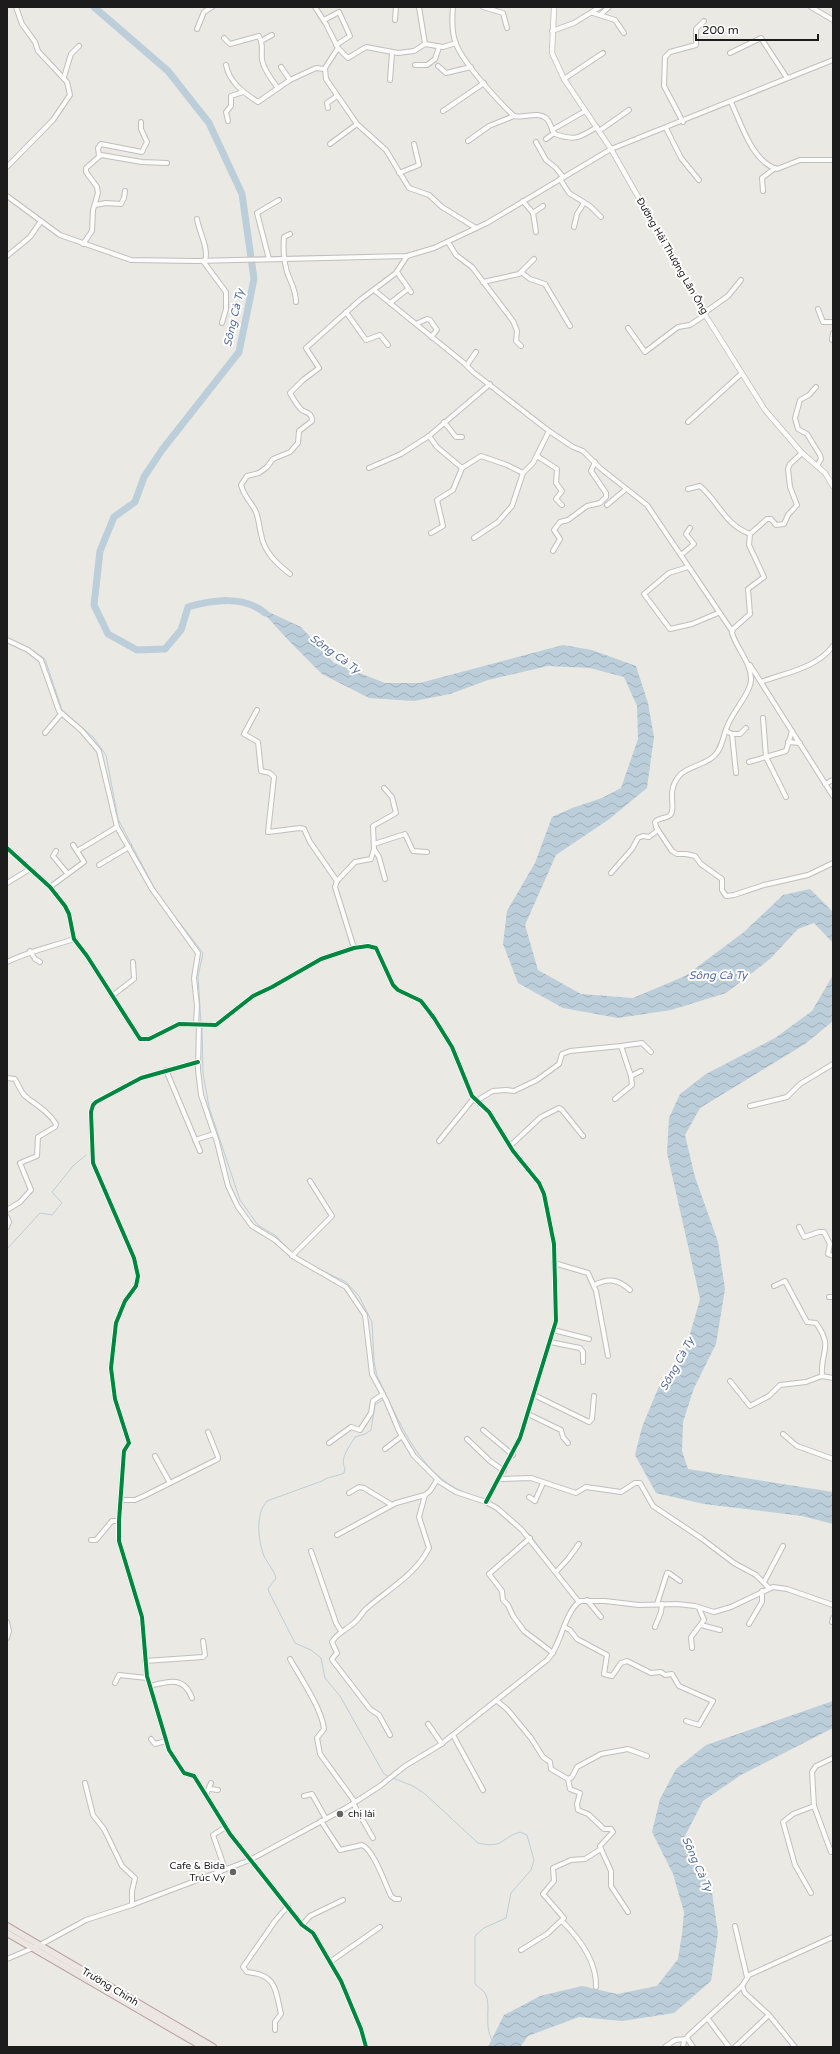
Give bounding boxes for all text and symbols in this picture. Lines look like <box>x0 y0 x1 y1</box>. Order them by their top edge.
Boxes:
scale bar <box>696 16 818 42</box>
text: 200 m <box>702 23 739 37</box>
street label: Đường Hải Thượng Lãn Ông <box>634 195 710 317</box>
water label: Sông Cà Ty <box>221 287 247 348</box>
water label: Sông Cà Ty <box>308 632 363 677</box>
water label: Sông Cà Ty <box>689 969 748 982</box>
water label: Sông Cà Ty <box>657 1334 697 1393</box>
place label: chị lài <box>348 1808 375 1820</box>
marker: chị lài <box>335 1809 345 1819</box>
water label: Sông Cà Ty <box>679 1835 715 1894</box>
place label: Cafe & Bida Trúc Vy <box>170 1860 226 1884</box>
marker: Cafe & Bida Trúc Vy <box>228 1867 238 1877</box>
street label: Trường Chinh <box>79 1965 141 2009</box>

